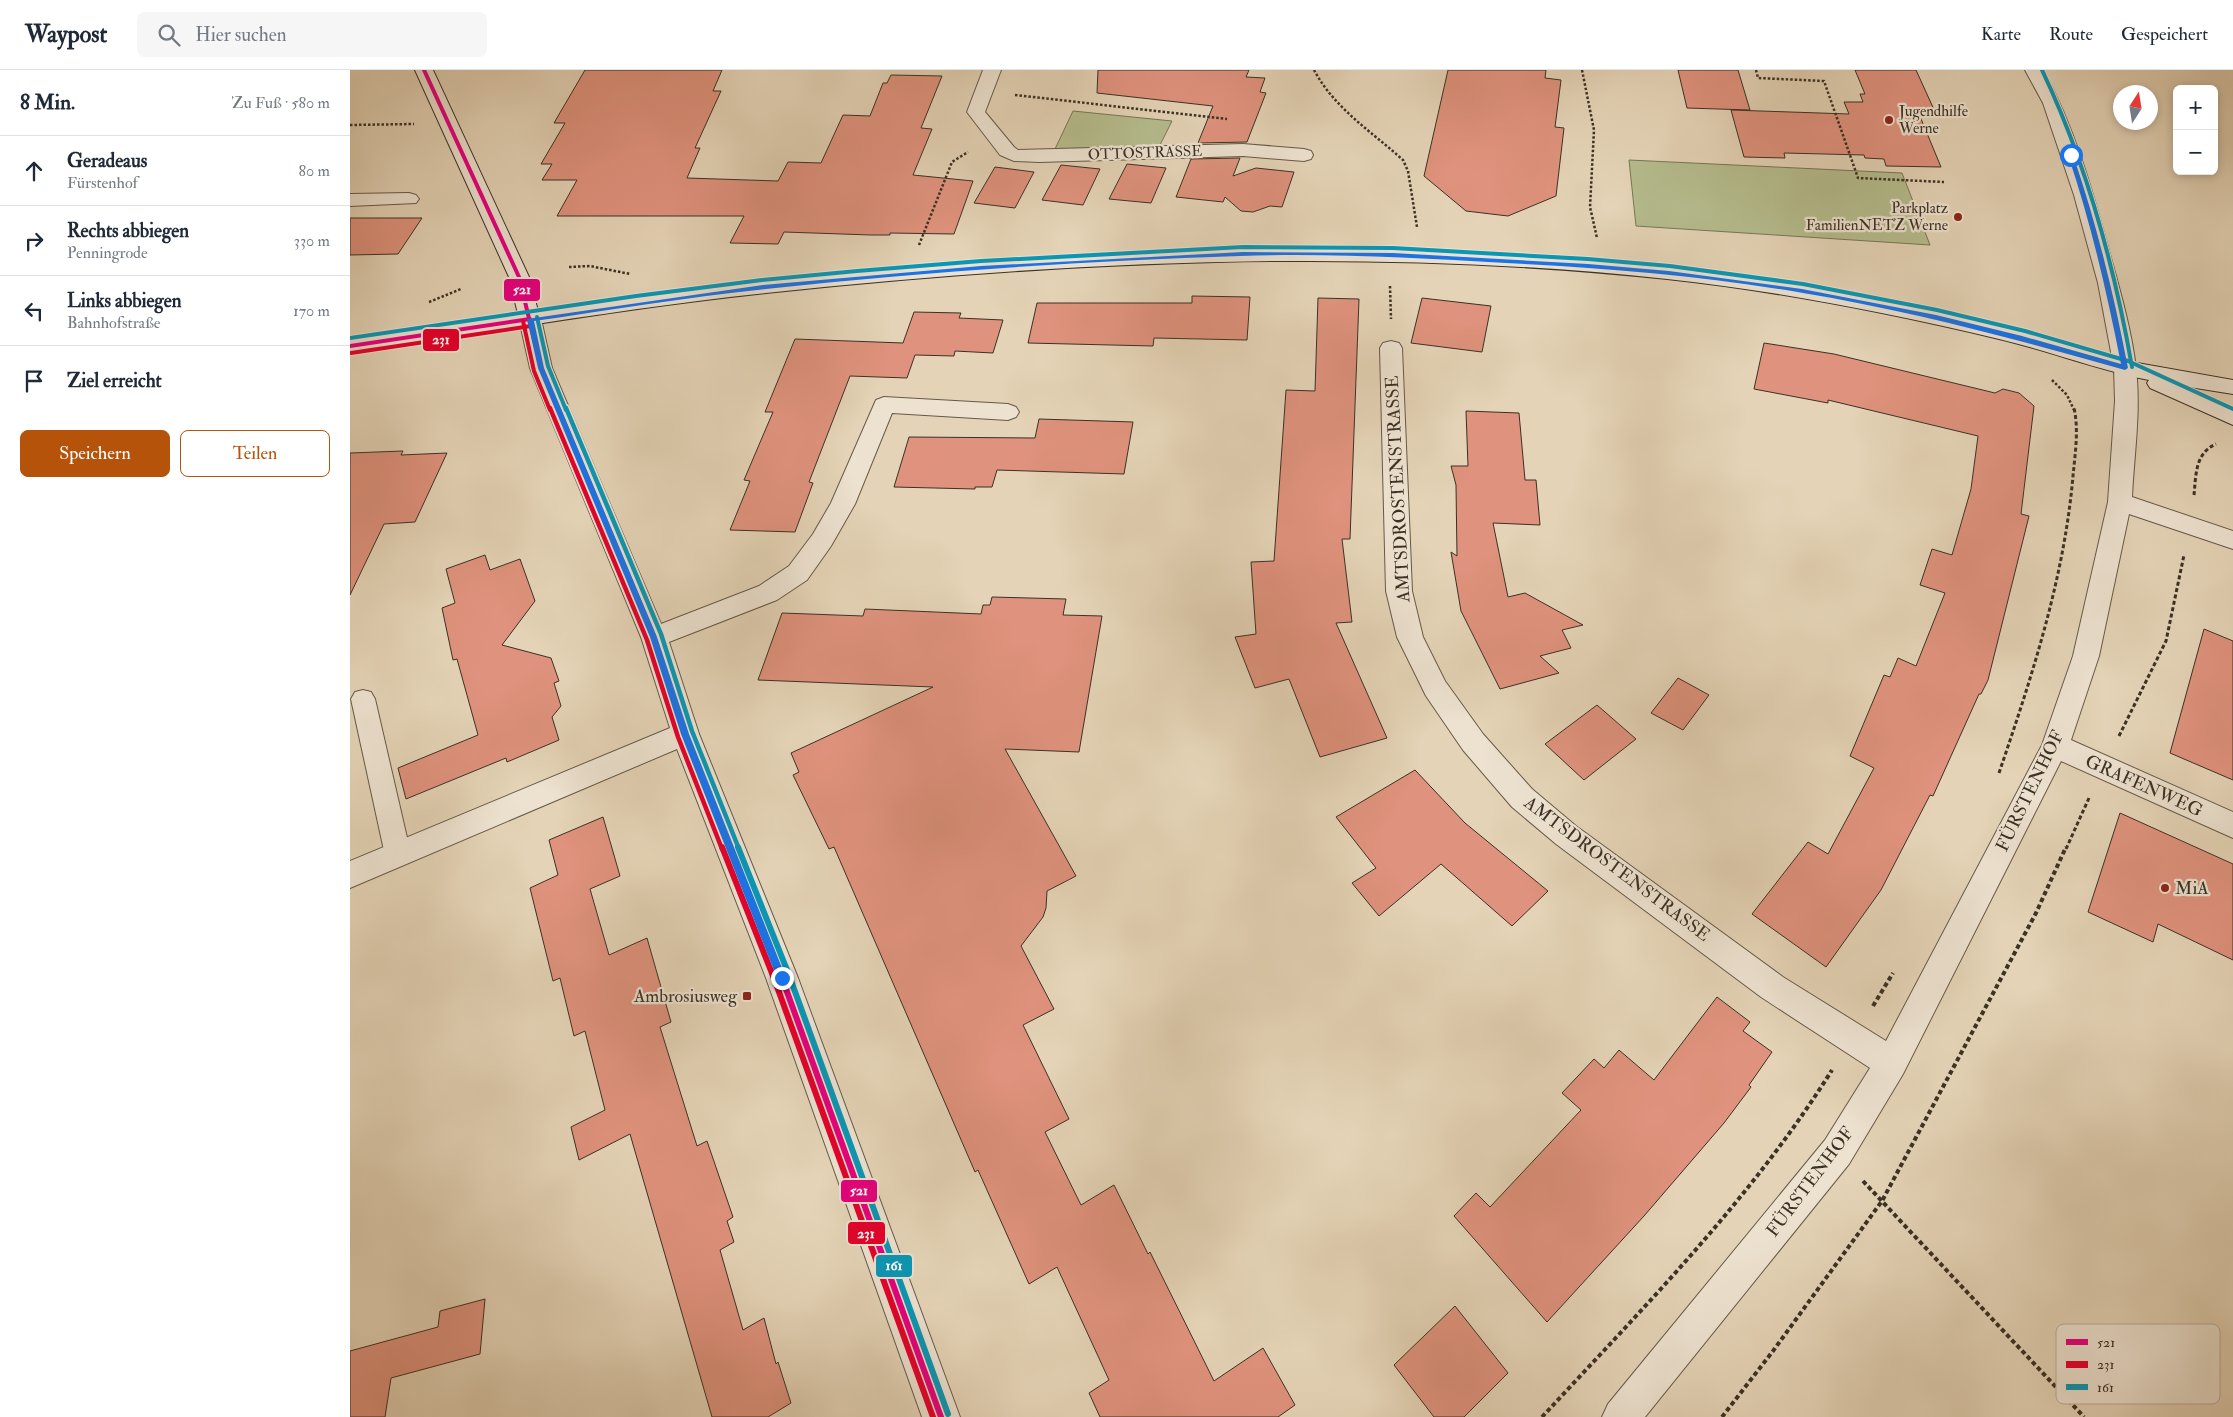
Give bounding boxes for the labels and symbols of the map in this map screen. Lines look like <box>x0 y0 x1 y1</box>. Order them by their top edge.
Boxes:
north arrow <box>2113 85 2158 130</box>
place label: Jugendhilfe Werne <box>1898 102 1968 138</box>
marker: Jugendhilfe Werne <box>1883 114 1895 126</box>
street label: OTTOSTRASSE <box>1088 142 1203 164</box>
route start <box>2060 144 2083 167</box>
place label: Parkplatz FamilienNETZ Werne <box>1806 199 1948 235</box>
marker: Parkplatz FamilienNETZ Werne <box>1952 211 1964 223</box>
line badge: 521 <box>503 278 541 302</box>
text: 521 <box>513 281 531 298</box>
line badge: 231 <box>422 328 460 352</box>
text: 231 <box>432 331 450 348</box>
street label: AMTSDROSTENSTRASSE <box>1381 375 1415 604</box>
street label: FÜRSTENHOF <box>1991 727 2069 855</box>
street label: GRAFENWEG <box>2082 750 2206 822</box>
street label: AMTSDROSTENSTRASSE <box>1519 791 1715 947</box>
place label: MiA <box>2175 877 2209 900</box>
marker: MiA <box>2159 882 2171 894</box>
route end <box>771 967 794 990</box>
place label: Ambrosiusweg <box>633 985 738 1008</box>
marker: Ambrosiusweg <box>741 990 753 1002</box>
street label: FÜRSTENHOF <box>1761 1122 1859 1242</box>
line badge: 521 <box>840 1179 878 1203</box>
text: 521 <box>850 1182 868 1199</box>
line badge: 231 <box>847 1221 886 1245</box>
text: 231 <box>857 1225 875 1242</box>
line badge: 161 <box>875 1254 913 1278</box>
text: 161 <box>886 1257 902 1274</box>
legend <box>2056 1324 2220 1404</box>
text: 521 <box>2097 1334 2115 1351</box>
text: 231 <box>2097 1356 2114 1373</box>
text: 161 <box>2097 1379 2114 1396</box>

